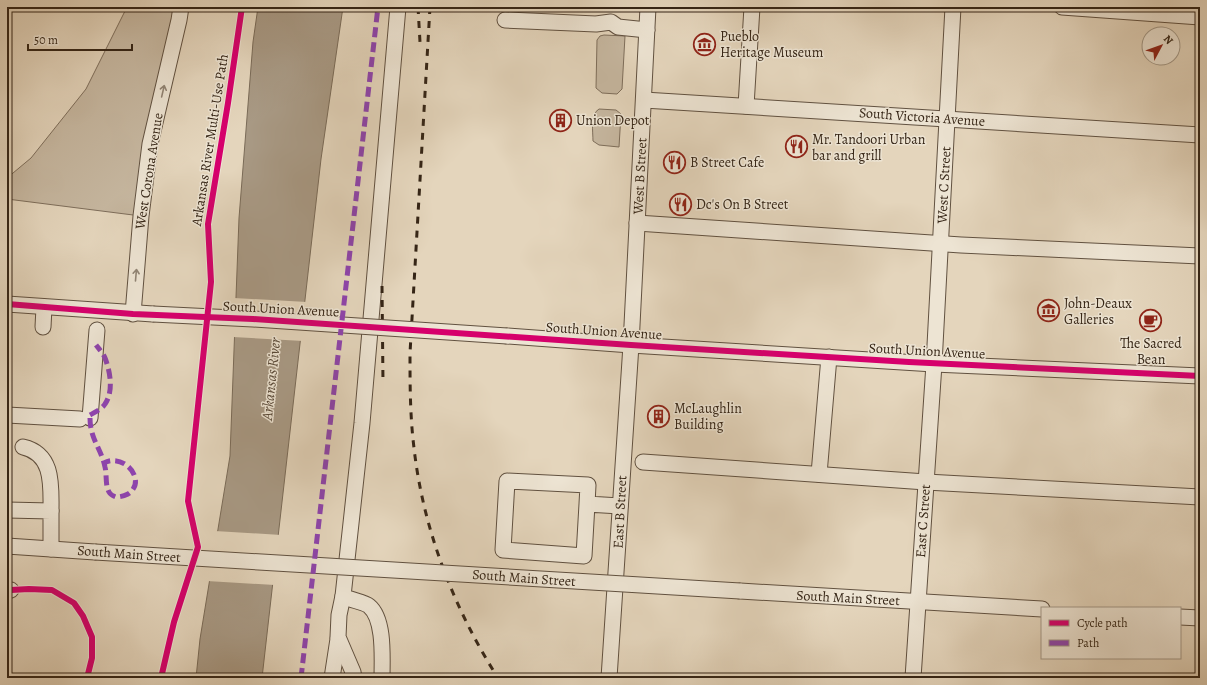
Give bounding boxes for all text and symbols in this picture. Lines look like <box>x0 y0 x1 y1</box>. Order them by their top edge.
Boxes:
scale bar <box>28 26 132 52</box>
north arrow <box>1141 26 1181 66</box>
place label: Pueblo Heritage Museum <box>720 27 824 62</box>
museum icon: Pueblo Heritage Museum <box>691 31 717 57</box>
text: 50 m <box>34 32 58 48</box>
text: N <box>1160 32 1176 48</box>
street label: Arkansas River Multi-Use Path <box>187 52 233 228</box>
one-way arrow <box>159 85 167 98</box>
street label: South Victoria Avenue <box>858 103 986 131</box>
building icon: Union Depot <box>547 107 573 133</box>
street label: West Corona Avenue <box>130 111 168 232</box>
place label: Union Depot <box>576 111 650 130</box>
place label: Mr. Tandoori Urban bar and grill <box>812 130 926 165</box>
restaurant icon: Mr. Tandoori Urban bar and grill <box>784 134 810 160</box>
street label: West B Street <box>628 137 652 216</box>
street label: West C Street <box>932 146 956 225</box>
restaurant icon: B Street Cafe <box>661 149 687 175</box>
place label: B Street Cafe <box>690 153 764 172</box>
restaurant icon: Dc's On B Street <box>668 191 694 217</box>
place label: Dc's On B Street <box>696 195 789 214</box>
one-way arrow <box>132 269 140 282</box>
place label: John-Deaux Galleries <box>1064 294 1132 329</box>
street label: South Union Avenue <box>222 296 340 322</box>
museum icon: John-Deaux Galleries <box>1035 298 1061 324</box>
cafe icon: The Sacred Bean <box>1138 308 1164 334</box>
street label: South Union Avenue <box>545 317 663 345</box>
place label: The Sacred Bean <box>1120 334 1182 369</box>
water label: Arkansas River <box>257 336 285 422</box>
street label: South Union Avenue <box>868 338 986 364</box>
place label: McLaughlin Building <box>674 399 742 434</box>
building icon: McLaughlin Building <box>646 403 672 429</box>
street label: East B Street <box>609 475 631 549</box>
street label: East C Street <box>911 483 935 558</box>
street label: South Main Street <box>77 541 182 567</box>
street label: South Main Street <box>472 565 577 591</box>
street label: South Main Street <box>796 586 901 610</box>
legend <box>1041 607 1181 659</box>
text: Cycle path <box>1077 615 1128 631</box>
text: Path <box>1077 635 1100 651</box>

